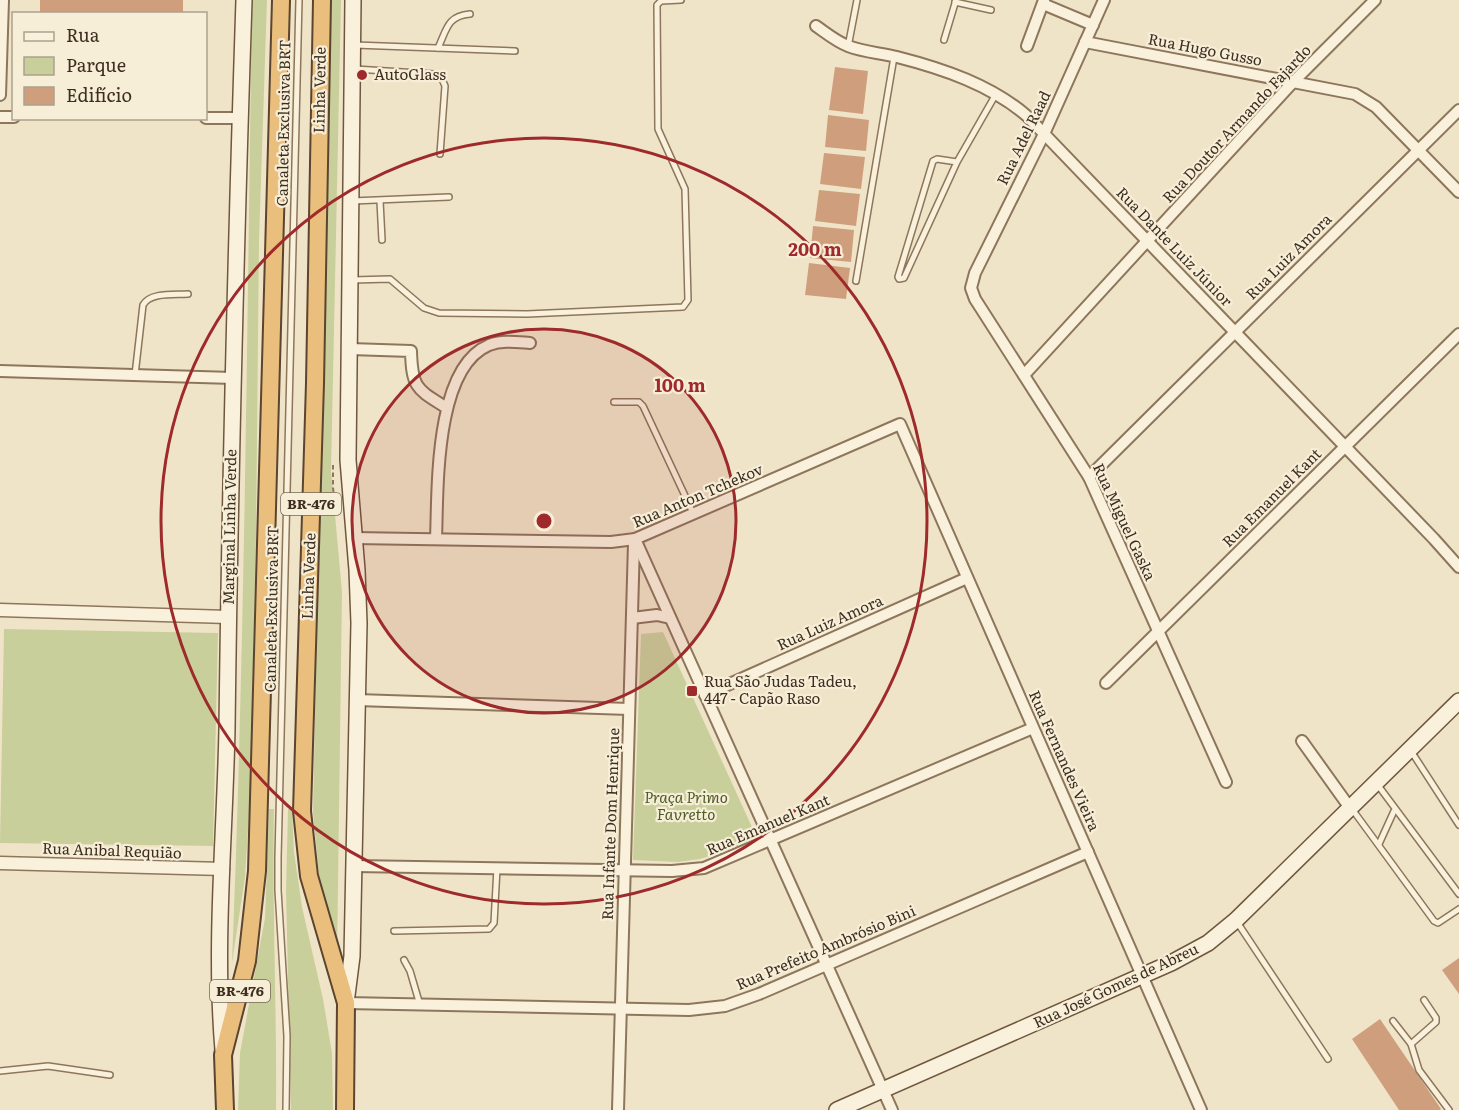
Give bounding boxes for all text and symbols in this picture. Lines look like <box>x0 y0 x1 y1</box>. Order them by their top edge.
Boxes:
legend <box>12 12 207 120</box>
text: Rua <box>66 21 100 48</box>
street label: Rua Hugo Gusso <box>1146 26 1264 71</box>
street label: Rua Doutor Armando Fajardo <box>1156 38 1316 207</box>
street label: Canaleta Exclusiva BRT <box>270 39 295 207</box>
street label: Linha Verde <box>306 46 331 133</box>
text: Parque <box>66 51 126 78</box>
place label: AutoGlass <box>374 62 446 85</box>
marker: AutoGlass <box>355 68 369 82</box>
text: Edifício <box>66 81 132 108</box>
street label: Rua Adel Raad <box>990 86 1055 188</box>
street label: Rua Dante Luiz Júnior <box>1112 181 1238 311</box>
street label: Rua Luiz Amora <box>1240 207 1337 304</box>
text: 200 m <box>788 235 842 262</box>
text: 100 m <box>654 371 706 398</box>
street label: Rua Emanuel Kant <box>1216 442 1326 552</box>
street label: Marginal Linha Verde <box>216 449 241 605</box>
street label: Rua Anton Tchekov <box>629 457 766 533</box>
street label: Rua Miguel Gaska <box>1088 459 1163 585</box>
road number: BR-476 <box>281 493 341 515</box>
centre of rings <box>534 511 554 531</box>
street label: Canaleta Exclusiva BRT <box>258 525 283 693</box>
street label: Linha Verde <box>294 532 321 620</box>
street label: Rua Luiz Amora <box>773 588 887 655</box>
place label: Rua São Judas Tadeu, 447 - Capão Raso <box>704 669 857 709</box>
marker: Rua São Judas Tadeu, 447 - Capão Raso <box>685 684 699 698</box>
street label: Rua Fernandes Vieira <box>1024 686 1107 835</box>
street label: Rua Infante Dom Henrique <box>595 727 624 921</box>
park label: Praça Primo Favretto <box>644 785 728 825</box>
street label: Rua Emanuel Kant <box>702 787 833 860</box>
street label: Rua Anibal Requião <box>42 836 182 863</box>
street label: Rua Prefeito Ambrósio Bini <box>732 898 919 995</box>
street label: Rua José Gomes de Abreu <box>1029 936 1202 1033</box>
road number: BR-476 <box>210 980 270 1002</box>

